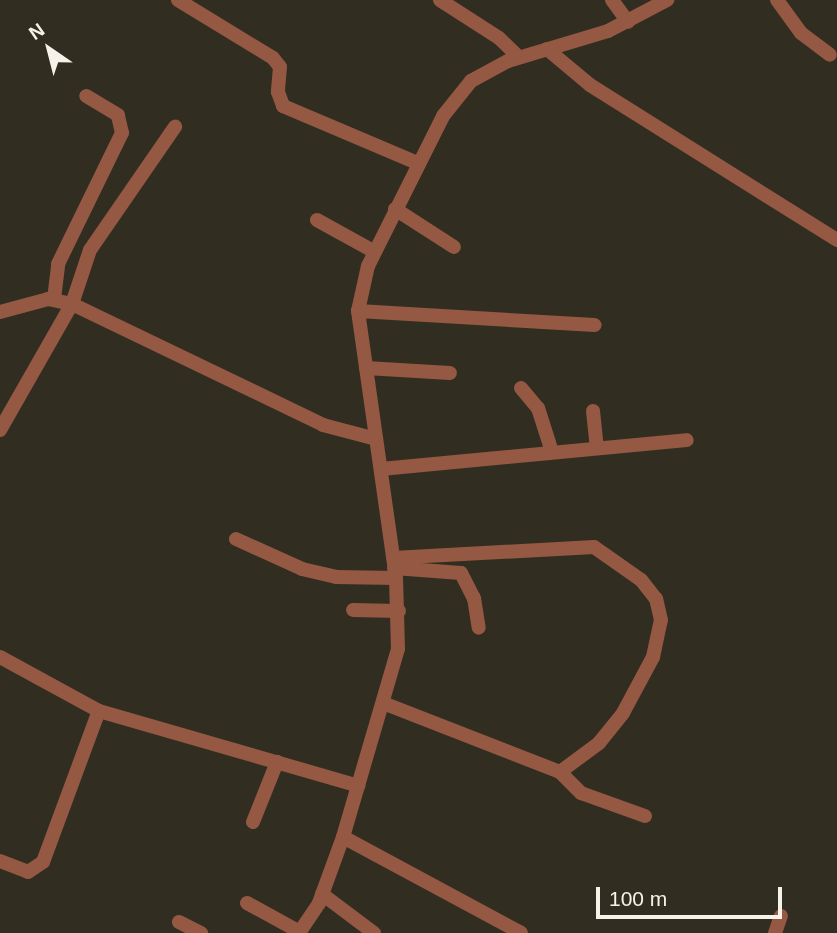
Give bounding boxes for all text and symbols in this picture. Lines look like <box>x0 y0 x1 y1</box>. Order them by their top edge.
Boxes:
north arrow <box>14 14 84 84</box>
text: N <box>25 19 48 44</box>
scale bar <box>599 874 784 918</box>
text: 100 m <box>609 887 667 910</box>

